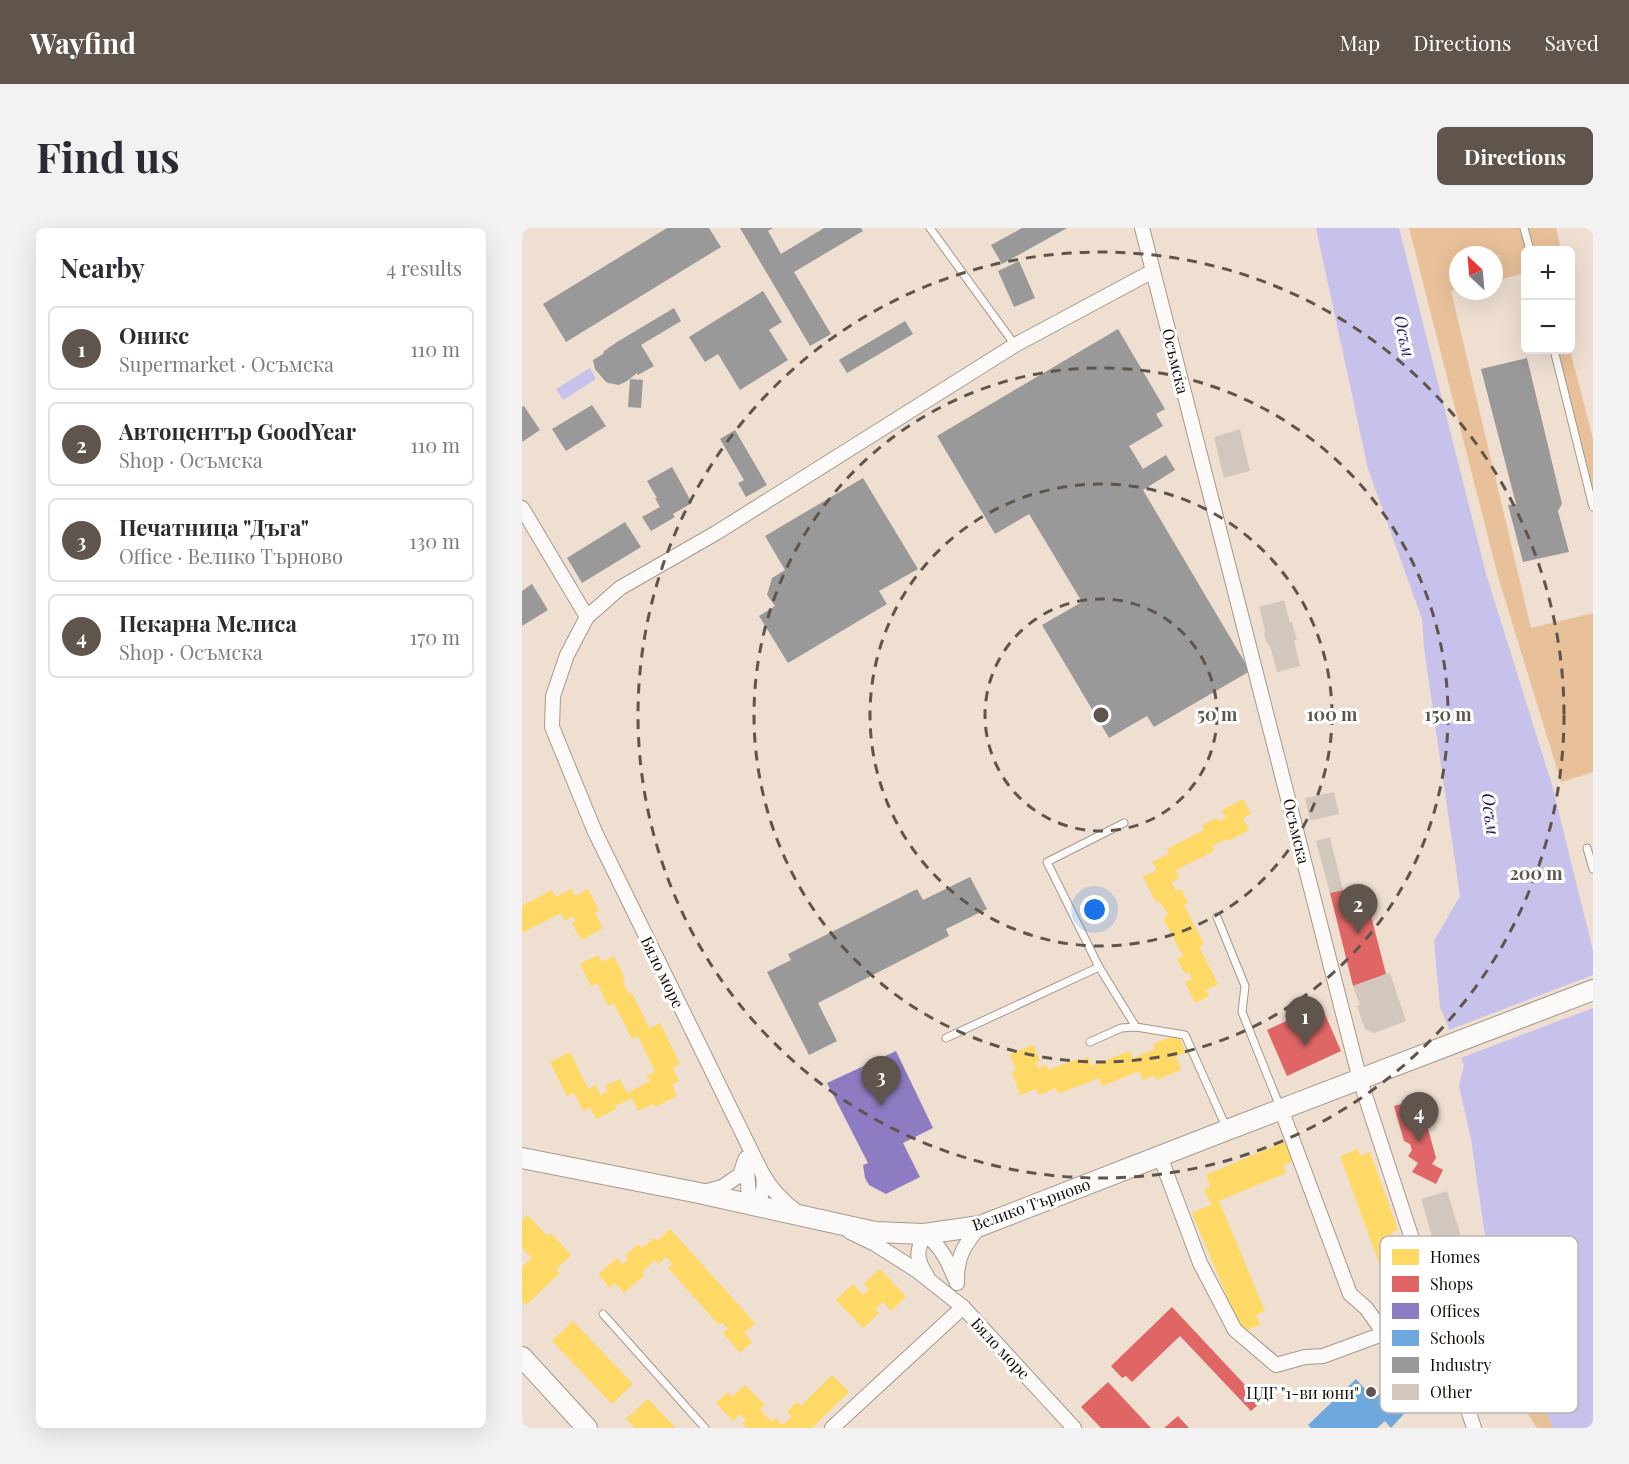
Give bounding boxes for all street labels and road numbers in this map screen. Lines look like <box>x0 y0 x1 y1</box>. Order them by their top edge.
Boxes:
street label: Осъмска <box>1158 326 1194 396</box>
street label: Осъмска <box>1279 796 1315 866</box>
street label: Бяло море <box>637 933 689 1011</box>
street label: Велико Търново <box>969 1173 1093 1235</box>
street label: Бяло море <box>967 1313 1035 1383</box>

